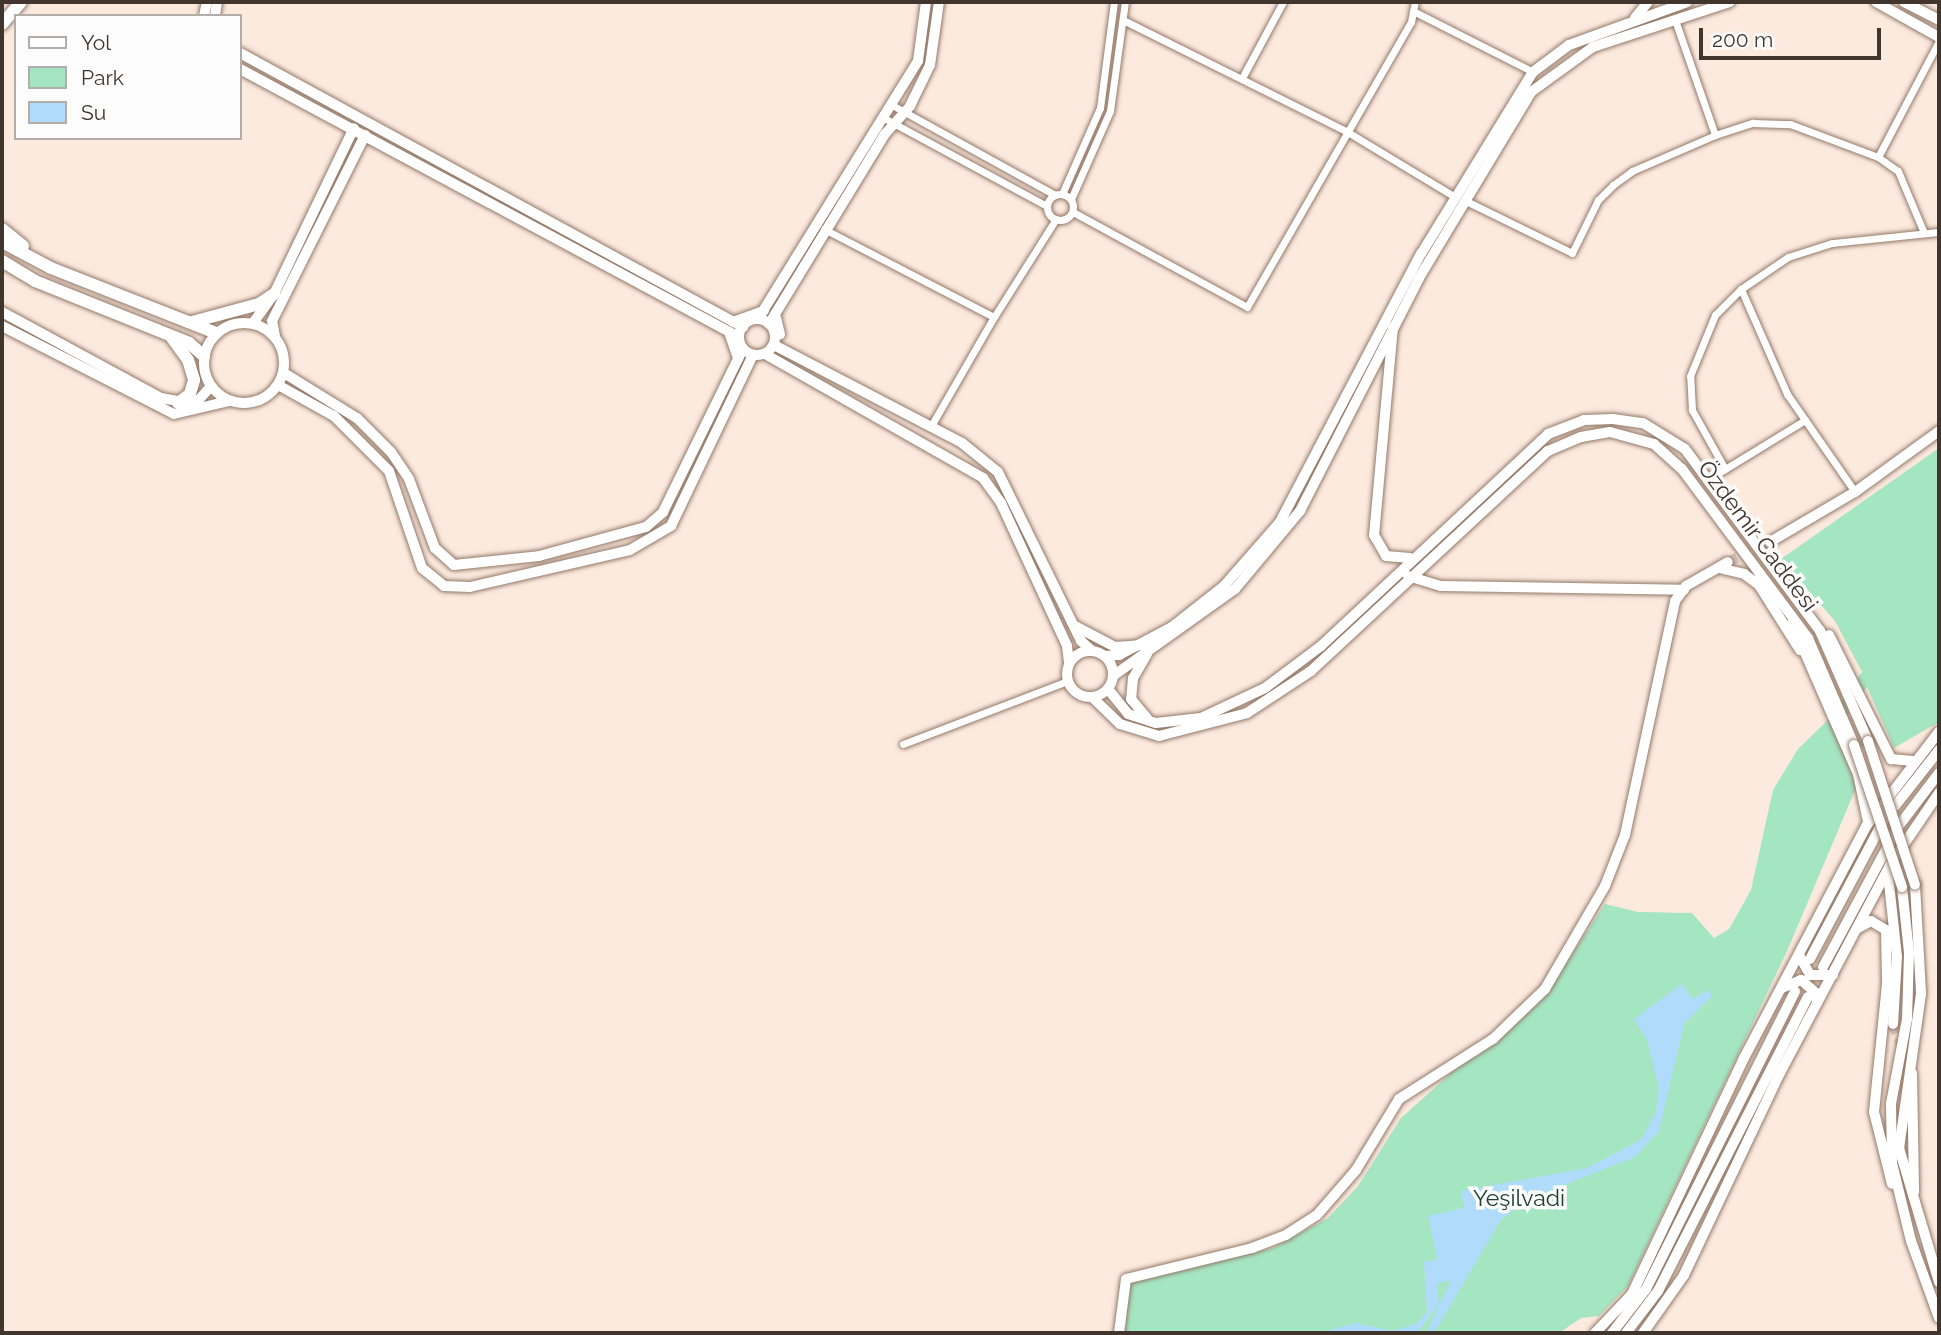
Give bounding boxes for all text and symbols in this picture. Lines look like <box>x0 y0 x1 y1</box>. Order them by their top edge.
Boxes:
legend <box>14 14 242 140</box>
scale bar <box>1703 14 1885 58</box>
text: 200 m <box>1712 27 1773 52</box>
text: Yol <box>81 30 111 55</box>
text: Park <box>81 65 124 90</box>
text: Su <box>81 100 106 125</box>
street label: Özdemir Caddesi <box>1692 455 1824 617</box>
park label: Yeşilvadi <box>1473 1184 1565 1212</box>

